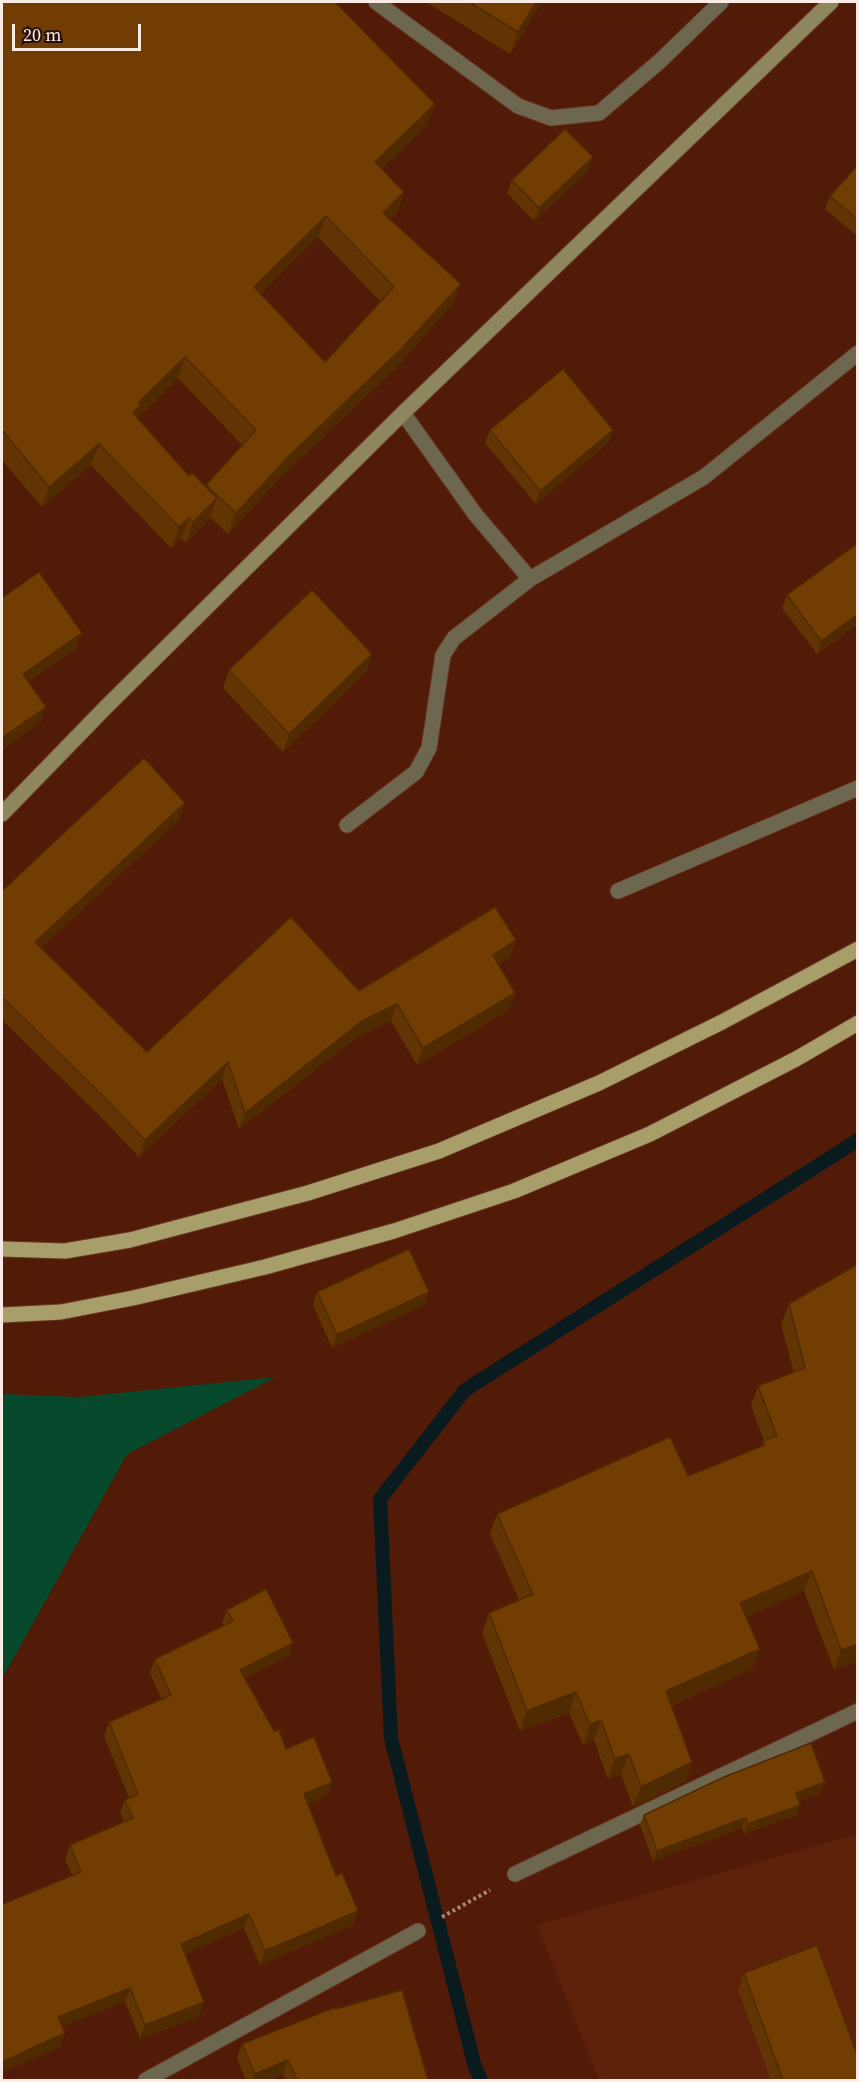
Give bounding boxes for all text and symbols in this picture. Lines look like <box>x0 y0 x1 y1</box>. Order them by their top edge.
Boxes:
scale bar <box>15 12 144 50</box>
text: 20 m <box>23 22 61 47</box>

